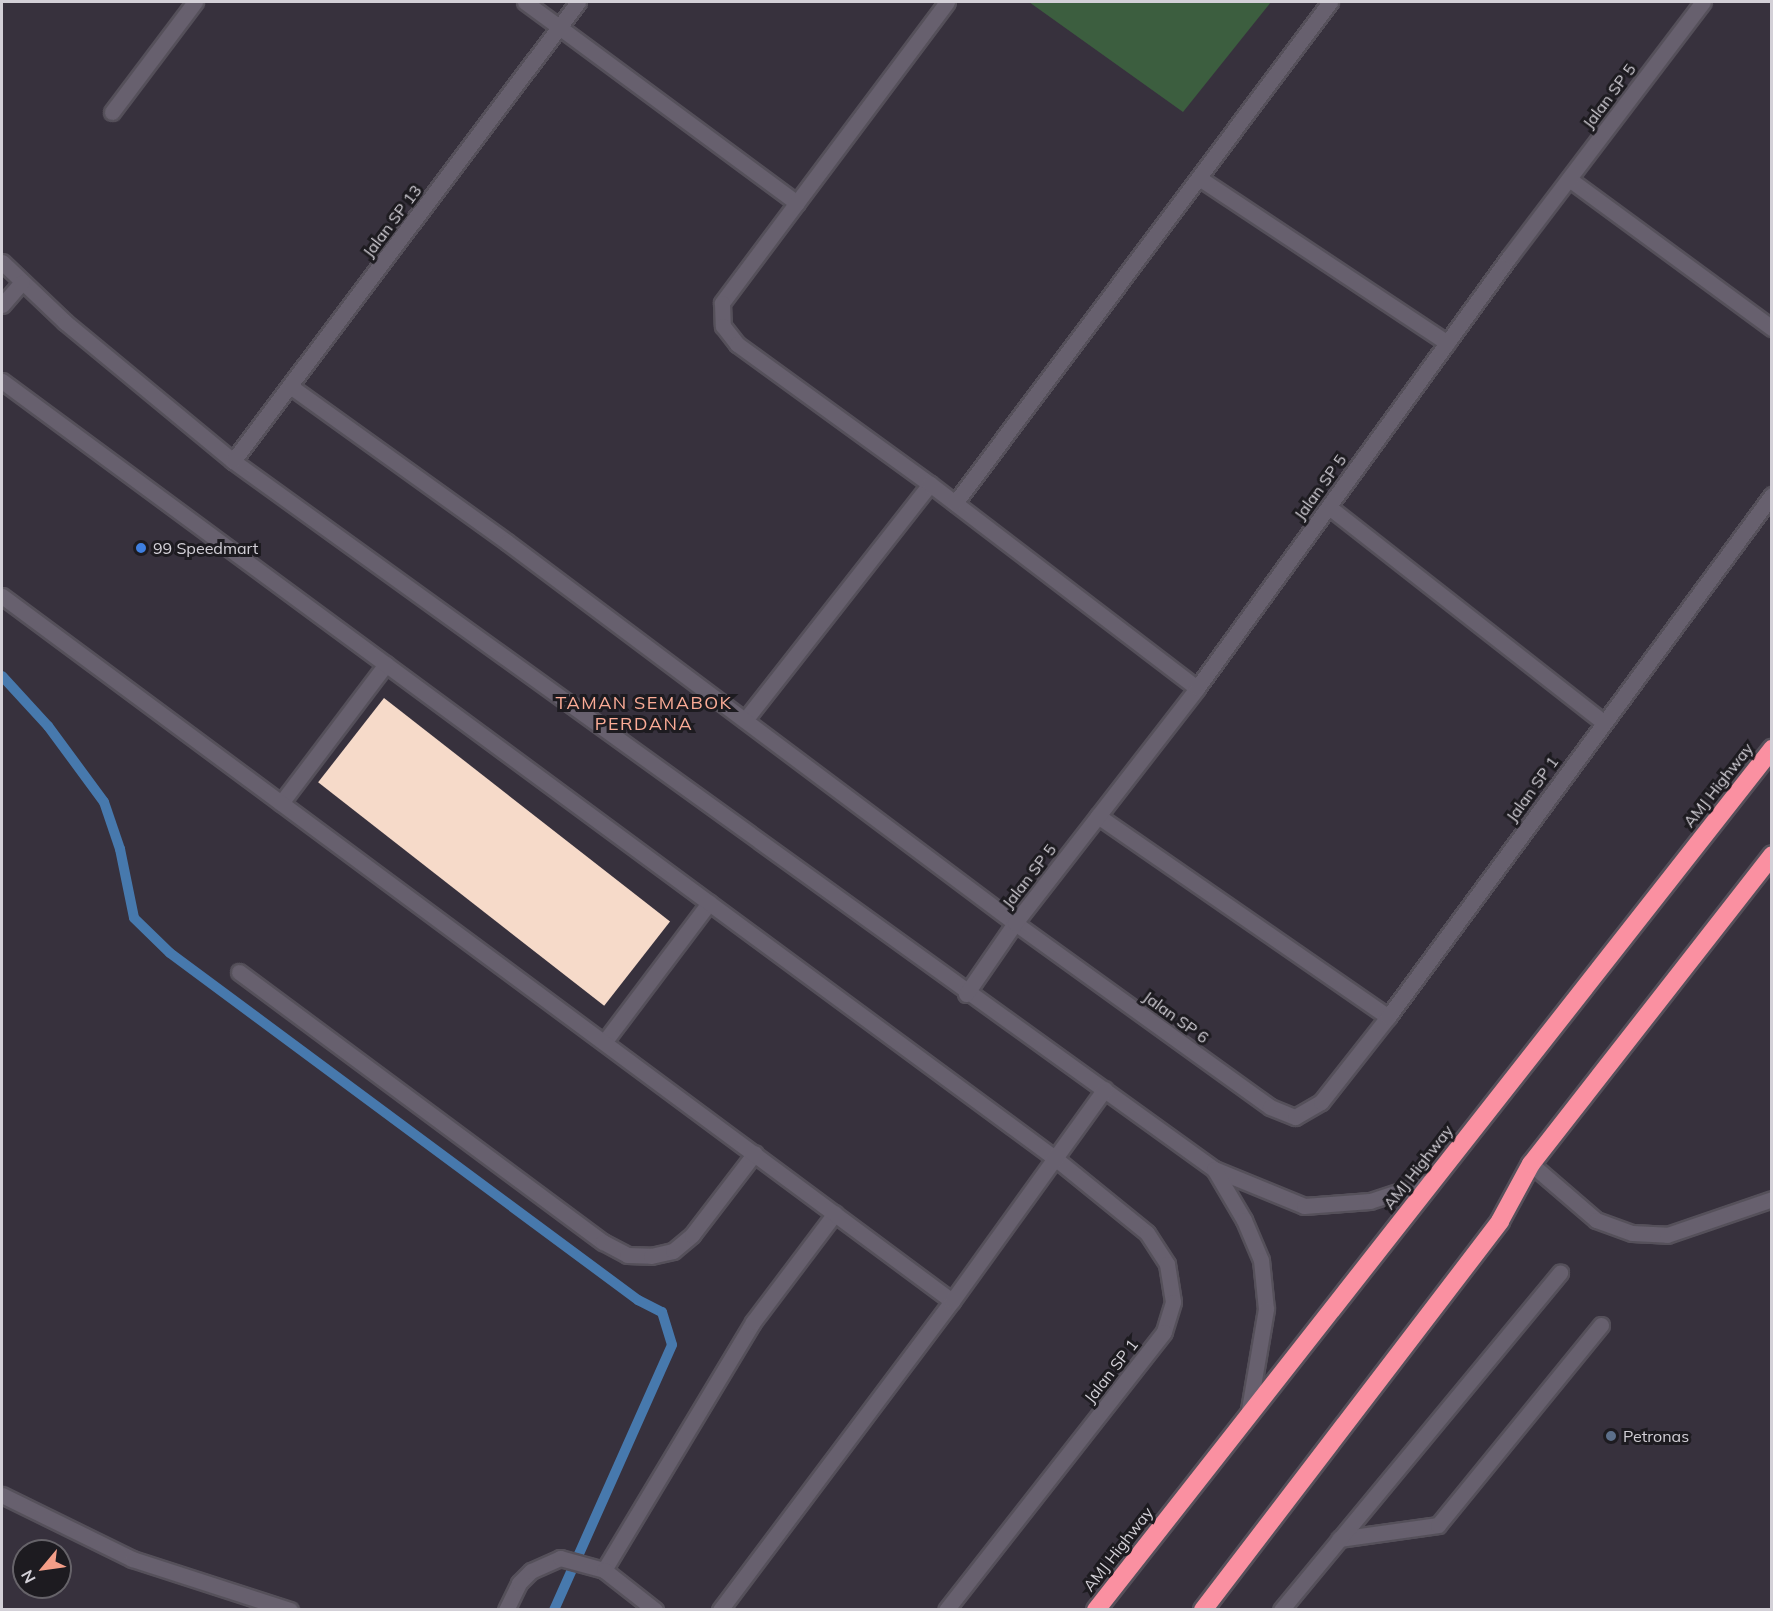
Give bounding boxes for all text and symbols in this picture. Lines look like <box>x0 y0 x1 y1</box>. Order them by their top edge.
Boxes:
street label: Jalan SP 5 <box>1578 60 1640 132</box>
street label: Jalan SP 13 <box>359 181 425 261</box>
street label: Jalan SP 5 <box>1290 451 1350 523</box>
place label: 99 Speedmart <box>153 538 258 558</box>
marker: 99 Speedmart <box>134 541 148 555</box>
district label: TAMAN SEMABOK PERDANA <box>555 693 733 736</box>
street label: AMJ Highway <box>1679 739 1757 831</box>
street label: Jalan SP 1 <box>1502 753 1562 825</box>
street label: Jalan SP 5 <box>998 840 1060 912</box>
street label: Jalan SP 6 <box>1140 987 1212 1047</box>
street label: AMJ Highway <box>1379 1121 1457 1213</box>
street label: Jalan SP 1 <box>1080 1335 1142 1407</box>
place label: Petronas <box>1623 1426 1689 1446</box>
marker: Petronas <box>1604 1429 1618 1443</box>
street label: AMJ Highway <box>1079 1503 1157 1595</box>
north arrow <box>12 1539 72 1599</box>
text: N <box>16 1567 40 1587</box>

